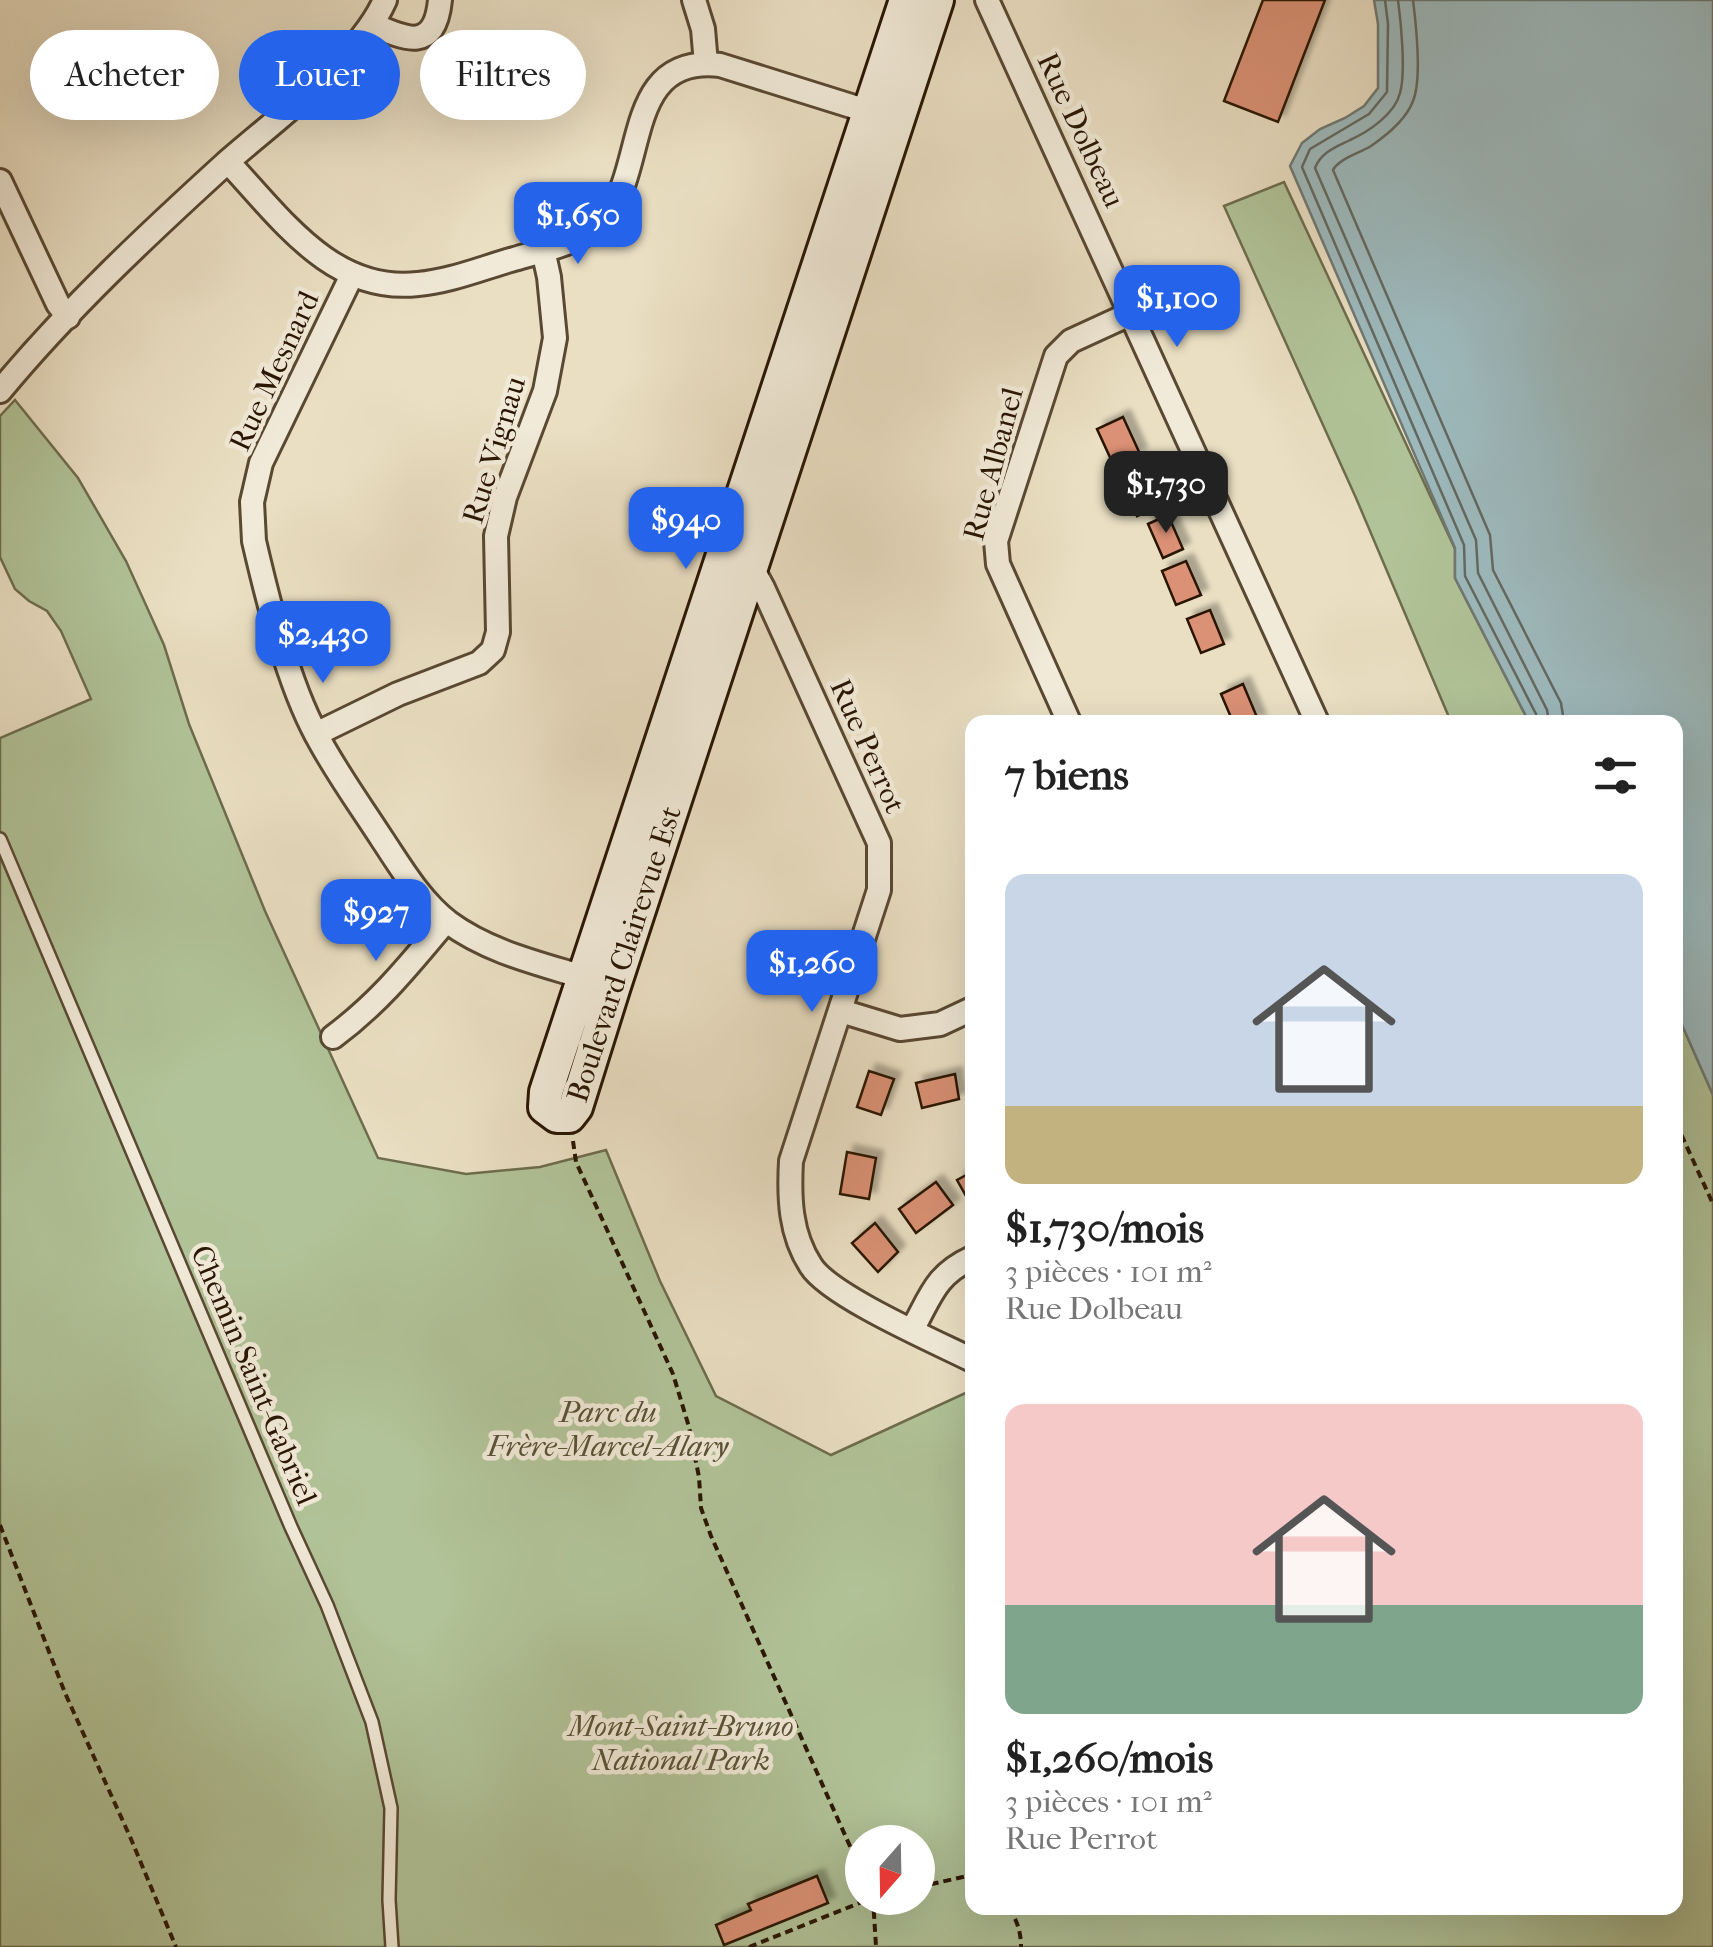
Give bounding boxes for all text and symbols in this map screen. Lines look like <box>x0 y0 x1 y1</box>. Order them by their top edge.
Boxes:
chip: Acheter <box>30 30 219 120</box>
chip: Louer <box>239 30 400 120</box>
chip: Filtres <box>420 30 586 120</box>
street label: Rue Dolbeau <box>1029 47 1132 213</box>
pin: $1,650 <box>497 182 659 267</box>
text: $1,650 <box>536 196 620 233</box>
pin: $1,100 <box>1096 265 1258 350</box>
text: $1,100 <box>1136 279 1218 316</box>
street label: Rue Mesnard <box>222 285 327 457</box>
street label: Rue Vignau <box>456 372 533 528</box>
street label: Rue Albanel <box>956 384 1031 544</box>
pin: $1,730 <box>1085 451 1247 536</box>
text: $1,730 <box>1126 465 1206 502</box>
pin: $940 <box>627 487 745 572</box>
text: $940 <box>651 501 721 538</box>
pin: $2,430 <box>242 601 404 686</box>
text: $2,430 <box>277 615 369 652</box>
street label: Rue Perrot <box>823 674 913 819</box>
icon: filters <box>1588 748 1643 803</box>
text: 7 biens <box>1005 751 1129 800</box>
street label: Boulevard Clairevue Est <box>560 801 689 1107</box>
pin: $927 <box>317 879 435 964</box>
text: $927 <box>343 893 409 930</box>
pin: $1,260 <box>731 930 893 1015</box>
icon: home <box>1234 939 1414 1119</box>
text: $1,260 <box>768 944 856 981</box>
text: $1,730/mois <box>1005 1204 1204 1253</box>
street label: Chemin Saint-Gabriel <box>183 1240 324 1510</box>
text: 3 pièces · 101 m² <box>1005 1253 1212 1290</box>
text: Rue Dolbeau <box>1005 1290 1183 1327</box>
park label: Parc du Frère-Marcel-Alary <box>487 1395 729 1464</box>
icon: home <box>1234 1469 1414 1649</box>
park label: Mont-Saint-Bruno National Park <box>566 1709 794 1778</box>
text: $1,260/mois <box>1005 1734 1213 1783</box>
text: 3 pièces · 101 m² <box>1005 1783 1212 1820</box>
text: Rue Perrot <box>1005 1820 1157 1857</box>
north arrow <box>845 1825 935 1915</box>
map controls <box>845 1825 935 1915</box>

